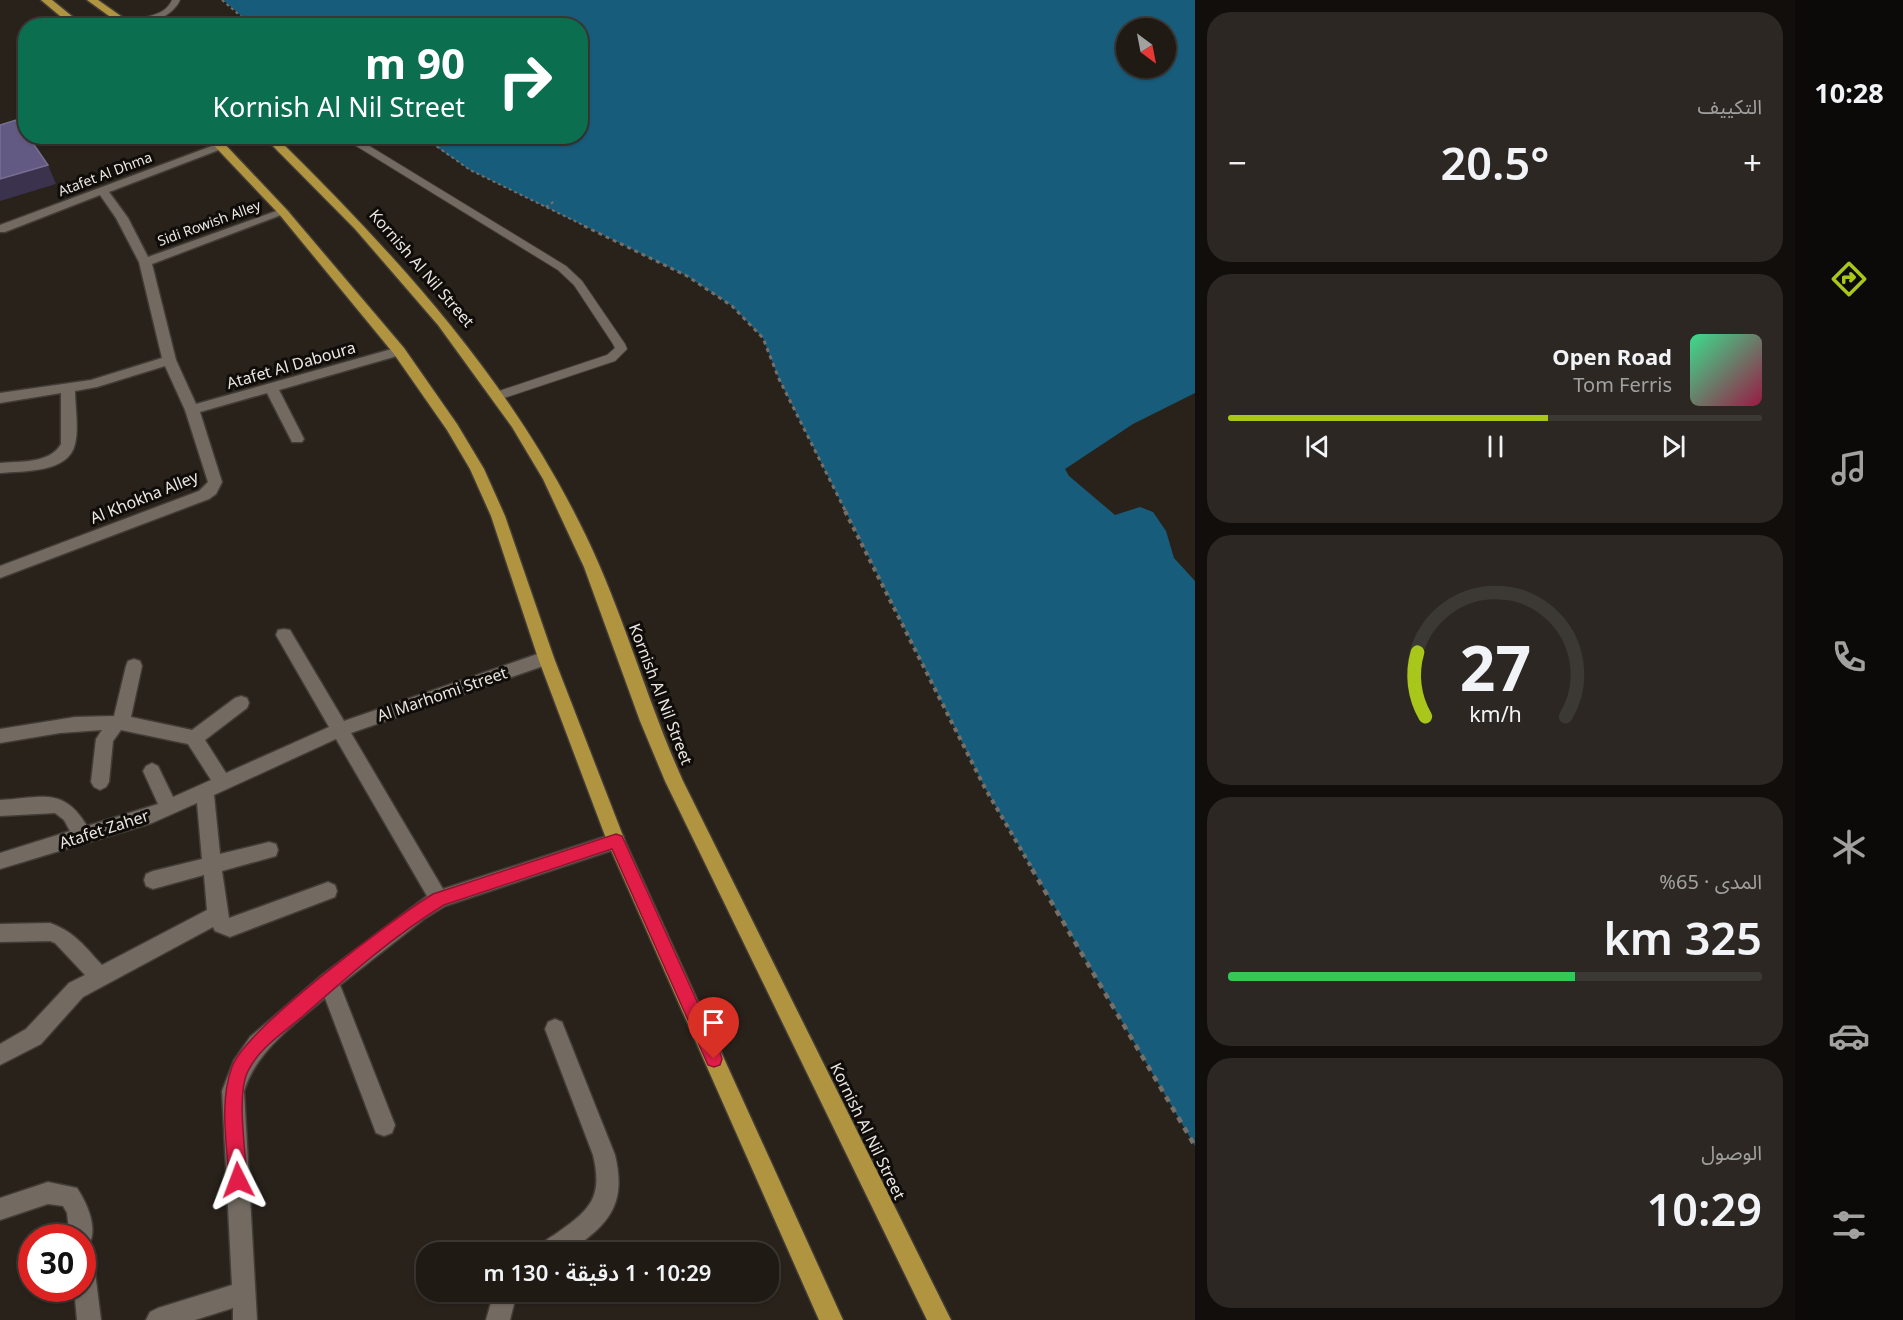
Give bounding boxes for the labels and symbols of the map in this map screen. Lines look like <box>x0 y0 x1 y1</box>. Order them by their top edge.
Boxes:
north arrow <box>1116 18 1176 78</box>
street label: Atafet Al Dhma <box>55 147 155 200</box>
street label: Sidi Rowish Alley <box>155 195 264 250</box>
street label: Kornish Al Nil Street <box>365 204 480 332</box>
street label: Atafet Al Daboura <box>224 336 358 394</box>
street label: Al Khokha Alley <box>87 465 202 529</box>
street label: Kornish Al Nil Street <box>624 620 698 768</box>
street label: Al Marhomi Street <box>374 661 510 727</box>
street label: Atafet Zaher <box>56 804 152 854</box>
pin <box>688 997 739 1059</box>
street label: Kornish Al Nil Street <box>825 1059 911 1203</box>
position arrow <box>206 1148 270 1212</box>
speed limit sign: 30 <box>18 1224 96 1302</box>

